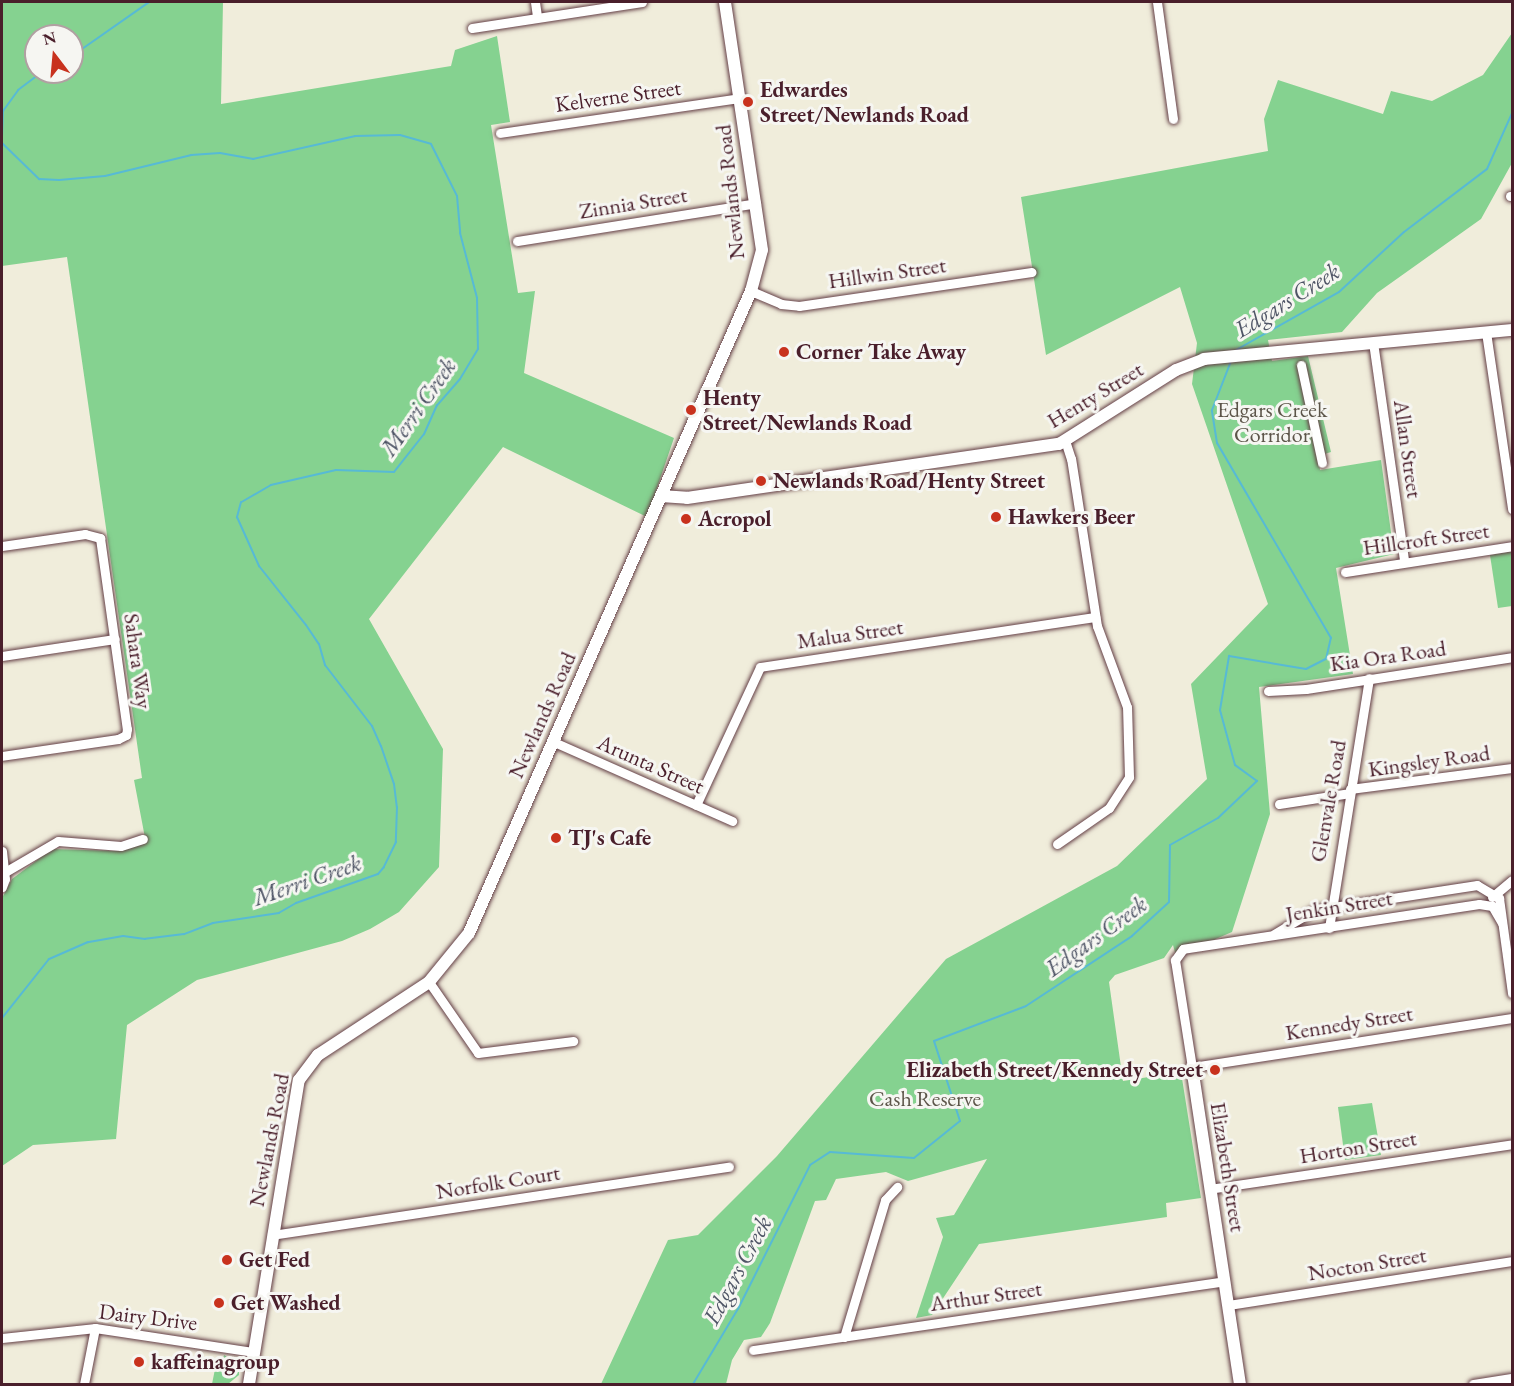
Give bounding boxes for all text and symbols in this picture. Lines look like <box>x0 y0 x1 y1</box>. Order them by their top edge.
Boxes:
north arrow <box>24 24 84 84</box>
text: N <box>40 26 59 50</box>
street label: Kelverne Street <box>553 74 683 118</box>
place label: Edwardes Street/Newlands Road <box>760 76 969 128</box>
marker: Edwardes Street/Newlands Road <box>741 95 755 109</box>
street label: Newlands Road <box>710 123 750 261</box>
street label: Zinnia Street <box>577 181 689 225</box>
street label: Hillwin Street <box>826 252 948 294</box>
water label: Edgars Creek <box>1229 256 1345 344</box>
place label: Corner Take Away <box>796 339 966 365</box>
marker: Corner Take Away <box>777 345 791 359</box>
water label: Merri Creek <box>374 352 462 462</box>
street label: Henty Street <box>1042 356 1148 434</box>
place label: Henty Street/Newlands Road <box>703 384 912 436</box>
park label: Edgars Creek Corridor <box>1217 396 1327 448</box>
street label: Allan Street <box>1388 398 1428 500</box>
marker: Henty Street/Newlands Road <box>684 403 698 417</box>
place label: Newlands Road/Henty Street <box>773 468 1045 494</box>
marker: Newlands Road/Henty Street <box>754 474 768 488</box>
place label: Hawkers Beer <box>1008 504 1135 530</box>
place label: Acropol <box>698 506 771 532</box>
marker: Hawkers Beer <box>989 510 1003 524</box>
marker: Acropol <box>679 512 693 526</box>
street label: Hillcroft Street <box>1361 517 1491 561</box>
street label: Sahara Way <box>118 612 158 710</box>
street label: Malua Street <box>795 614 905 654</box>
street label: Kia Ora Road <box>1328 635 1448 677</box>
street label: Newlands Road <box>502 648 582 782</box>
street label: Arunta Street <box>593 729 709 799</box>
street label: Glenvale Road <box>1304 738 1352 864</box>
street label: Kingsley Road <box>1366 739 1492 783</box>
place label: TJ's Cafe <box>568 825 651 851</box>
marker: TJ's Cafe <box>549 831 563 845</box>
water label: Merri Creek <box>249 848 365 912</box>
street label: Jenkin Street <box>1284 885 1394 927</box>
water label: Edgars Creek <box>1040 890 1152 982</box>
street label: Kennedy Street <box>1283 1000 1415 1046</box>
place label: Elizabeth Street/Kennedy Street <box>906 1057 1203 1083</box>
marker: Elizabeth Street/Kennedy Street <box>1208 1063 1222 1077</box>
street label: Newlands Road <box>243 1071 295 1209</box>
park label: Cash Reserve <box>869 1086 981 1112</box>
street label: Elizabeth Street <box>1205 1100 1251 1234</box>
street label: Horton Street <box>1298 1125 1418 1169</box>
street label: Norfolk Court <box>434 1159 562 1205</box>
water label: Edgars Creek <box>696 1211 778 1329</box>
street label: Nocton Street <box>1306 1242 1428 1286</box>
place label: Get Fed <box>239 1247 310 1273</box>
marker: Get Fed <box>220 1253 234 1267</box>
street label: Arthur Street <box>928 1275 1044 1317</box>
place label: Get Washed <box>231 1290 341 1316</box>
marker: Get Washed <box>212 1296 226 1310</box>
street label: Dairy Drive <box>97 1298 199 1336</box>
place label: kaffeinagroup <box>151 1349 280 1375</box>
marker: kaffeinagroup <box>132 1355 146 1369</box>

